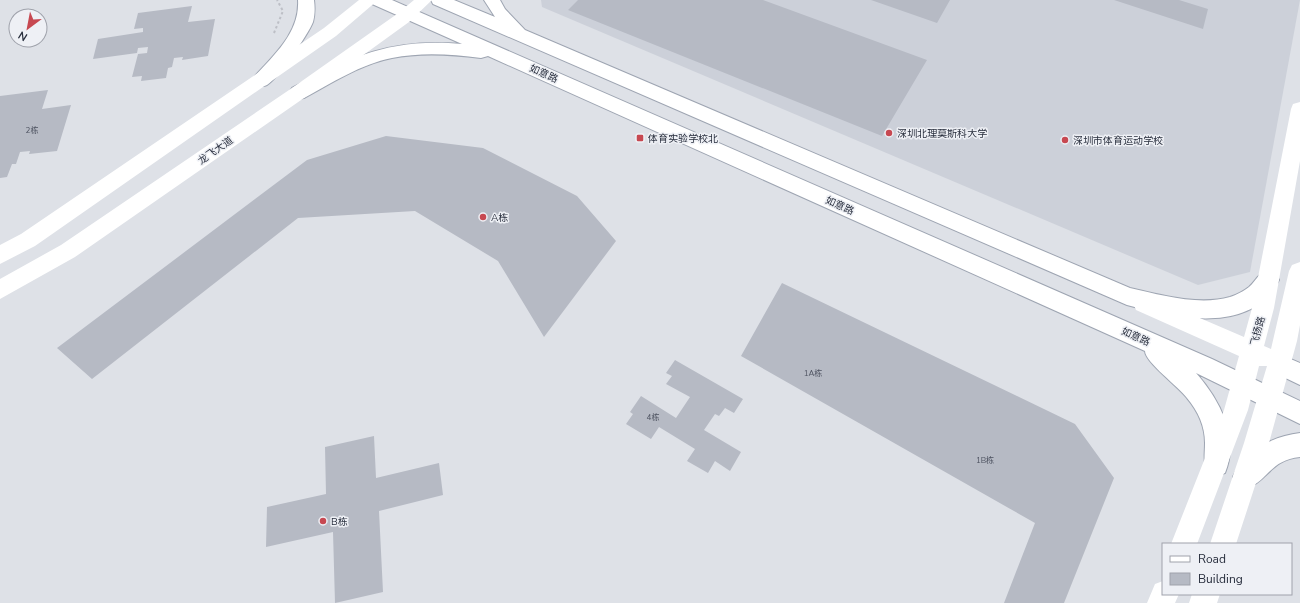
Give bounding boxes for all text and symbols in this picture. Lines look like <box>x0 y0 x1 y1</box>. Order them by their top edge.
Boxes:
north arrow <box>8 8 48 48</box>
text: N <box>15 28 30 45</box>
street label: 如意路 <box>527 61 560 86</box>
house number: 2栋 <box>26 125 38 136</box>
place label: 深圳北理莫斯科大学 <box>897 127 987 141</box>
marker: 深圳北理莫斯科大学 <box>884 128 894 138</box>
place label: 体育实验学校北 <box>648 132 718 146</box>
marker: 体育实验学校北 <box>635 133 645 143</box>
street label: 龙飞大道 <box>195 134 236 168</box>
place label: 深圳市体育运动学校 <box>1073 134 1163 148</box>
marker: 深圳市体育运动学校 <box>1060 135 1070 145</box>
street label: 如意路 <box>823 193 856 218</box>
place label: A栋 <box>491 211 508 225</box>
marker: A栋 <box>478 212 488 222</box>
street label: 飞扬路 <box>1247 315 1269 348</box>
street label: 如意路 <box>1119 324 1152 349</box>
house number: 1A栋 <box>804 368 822 379</box>
house number: 4栋 <box>647 412 659 423</box>
house number: 1B栋 <box>976 455 994 466</box>
place label: B栋 <box>331 515 348 529</box>
marker: B栋 <box>318 516 328 526</box>
legend <box>1162 543 1292 595</box>
text: Road <box>1198 551 1226 567</box>
text: Building <box>1198 571 1243 587</box>

